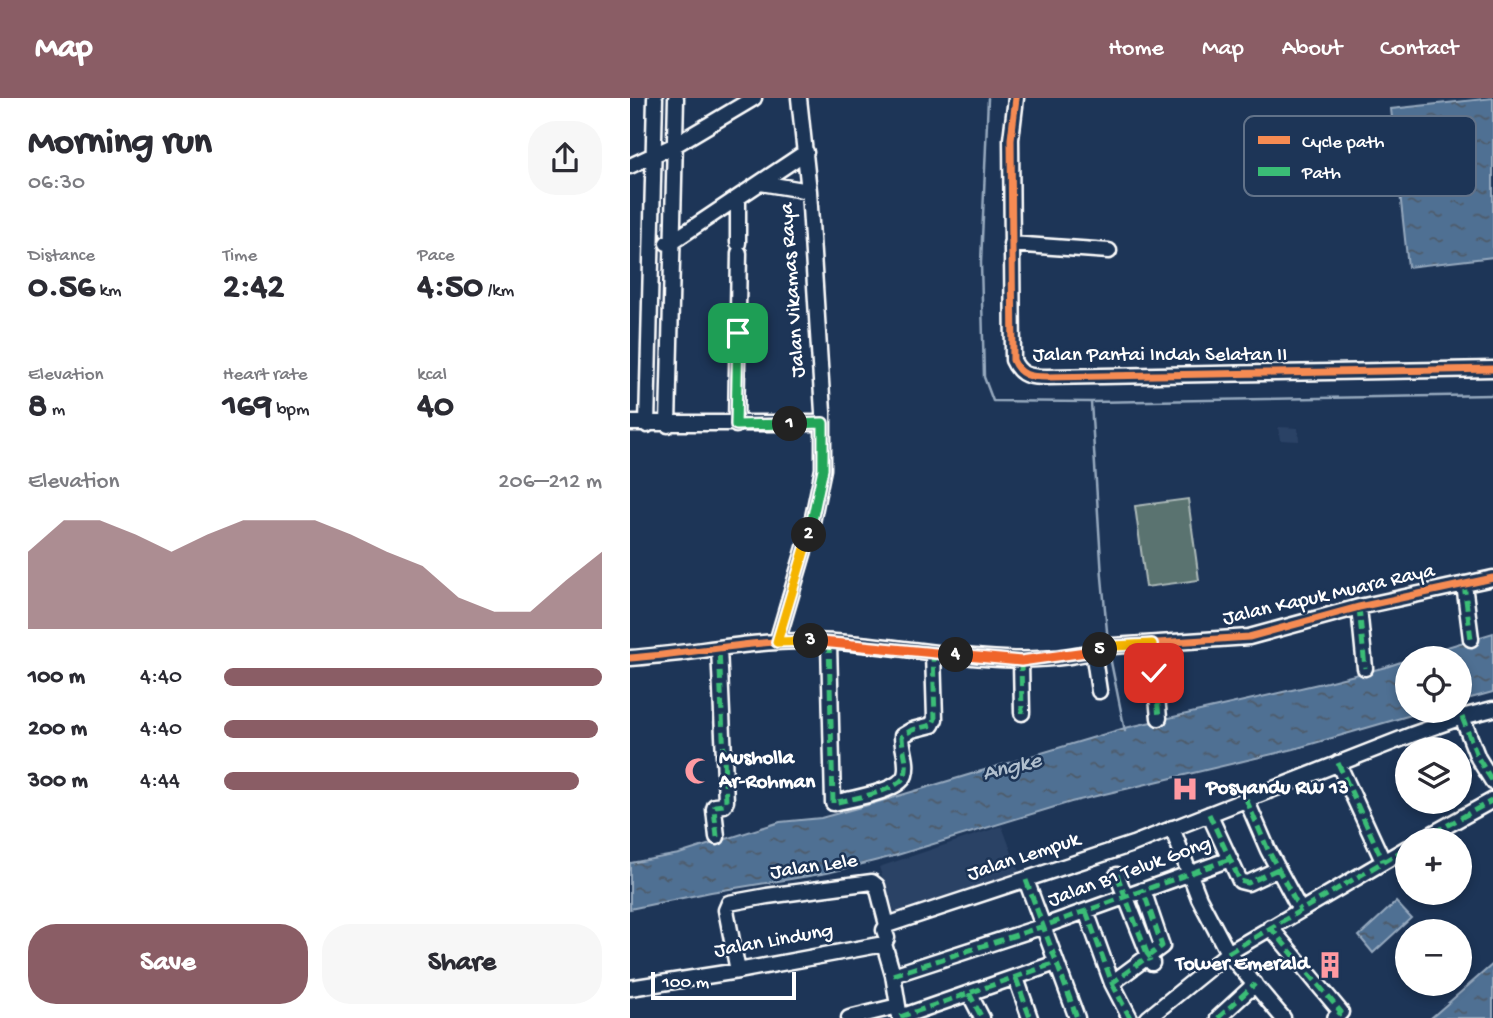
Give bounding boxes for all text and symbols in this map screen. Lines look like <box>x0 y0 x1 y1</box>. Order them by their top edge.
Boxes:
text: Map <box>35 30 92 68</box>
text: Home <box>1108 35 1164 64</box>
text: Map <box>1202 35 1244 64</box>
text: About <box>1282 35 1342 64</box>
text: Contact <box>1380 35 1458 64</box>
legend <box>1244 116 1476 196</box>
button: share <box>528 121 602 195</box>
text: Morning run <box>28 122 212 166</box>
text: Cycle path <box>1302 132 1384 155</box>
text: Path <box>1301 163 1341 186</box>
text: 06:30 <box>28 170 85 197</box>
street label: Jalan Vikamas Raya <box>775 200 813 378</box>
text: Distance <box>28 245 95 268</box>
text: Time <box>223 245 257 268</box>
text: Pace <box>417 245 455 268</box>
text: 0.56 <box>28 268 95 309</box>
text: 2:42 <box>223 268 285 309</box>
text: 4:50 <box>417 268 483 309</box>
text: km <box>95 280 121 303</box>
text: /km <box>483 280 514 303</box>
pin <box>708 303 768 363</box>
icon: arrive <box>719 314 757 352</box>
street label: Jalan Pantai Indah Selatan II <box>1033 344 1287 369</box>
text: Elevation <box>28 364 104 387</box>
text: Heart rate <box>223 364 308 387</box>
text: kcal <box>417 364 447 387</box>
text: 8 <box>28 387 47 428</box>
text: 169 <box>223 387 272 428</box>
text: 40 <box>417 387 454 428</box>
text: m <box>47 399 65 422</box>
text: bpm <box>272 399 309 422</box>
pin: 1 <box>772 406 808 442</box>
text: 1 <box>786 412 793 435</box>
text: Elevation <box>28 469 119 496</box>
text: 206–212 m <box>498 469 602 496</box>
pin: 2 <box>792 518 826 552</box>
text: 2 <box>804 523 813 546</box>
street label: Jalan Kapuk Muara Raya <box>1221 559 1439 633</box>
pin: 3 <box>794 624 828 658</box>
text: 3 <box>806 629 815 652</box>
pin: 5 <box>1082 632 1118 668</box>
pin: 4 <box>938 638 974 672</box>
text: 5 <box>1095 638 1105 661</box>
text: 4 <box>951 643 960 666</box>
pin <box>1124 643 1184 703</box>
map controls <box>1395 646 1472 996</box>
button: locate <box>1395 646 1472 723</box>
icon: check <box>1135 654 1173 692</box>
text: 100 m <box>28 664 85 691</box>
text: 4:40 <box>140 664 182 691</box>
text: 200 m <box>28 716 87 743</box>
text: 4:40 <box>140 716 182 743</box>
button: layers <box>1395 737 1472 814</box>
place label: Musholla Ar-Rohman <box>718 747 816 796</box>
water label: Angke <box>980 747 1045 788</box>
mosque icon: Musholla Ar-Rohman <box>683 756 713 786</box>
text: 300 m <box>28 768 88 795</box>
text: 4:44 <box>140 768 180 795</box>
hospital icon: Posyandu RW 13 <box>1170 774 1200 804</box>
place label: Posyandu RW 13 <box>1205 777 1349 802</box>
street label: Jalan Lempuk <box>964 827 1086 888</box>
button: + <box>1395 828 1472 905</box>
street label: Jalan B1 Teluk Gong <box>1045 832 1215 914</box>
street label: Jalan Lele <box>769 849 860 887</box>
street label: Jalan Lindung <box>713 919 835 965</box>
button: − <box>1395 919 1472 996</box>
button: Save <box>28 924 308 1004</box>
button: Share <box>322 924 602 1004</box>
building icon: Tower Emerald <box>1315 950 1345 980</box>
place label: Tower Emerald <box>1174 953 1312 978</box>
scale bar <box>651 969 796 1001</box>
text: 100 m <box>662 972 709 995</box>

